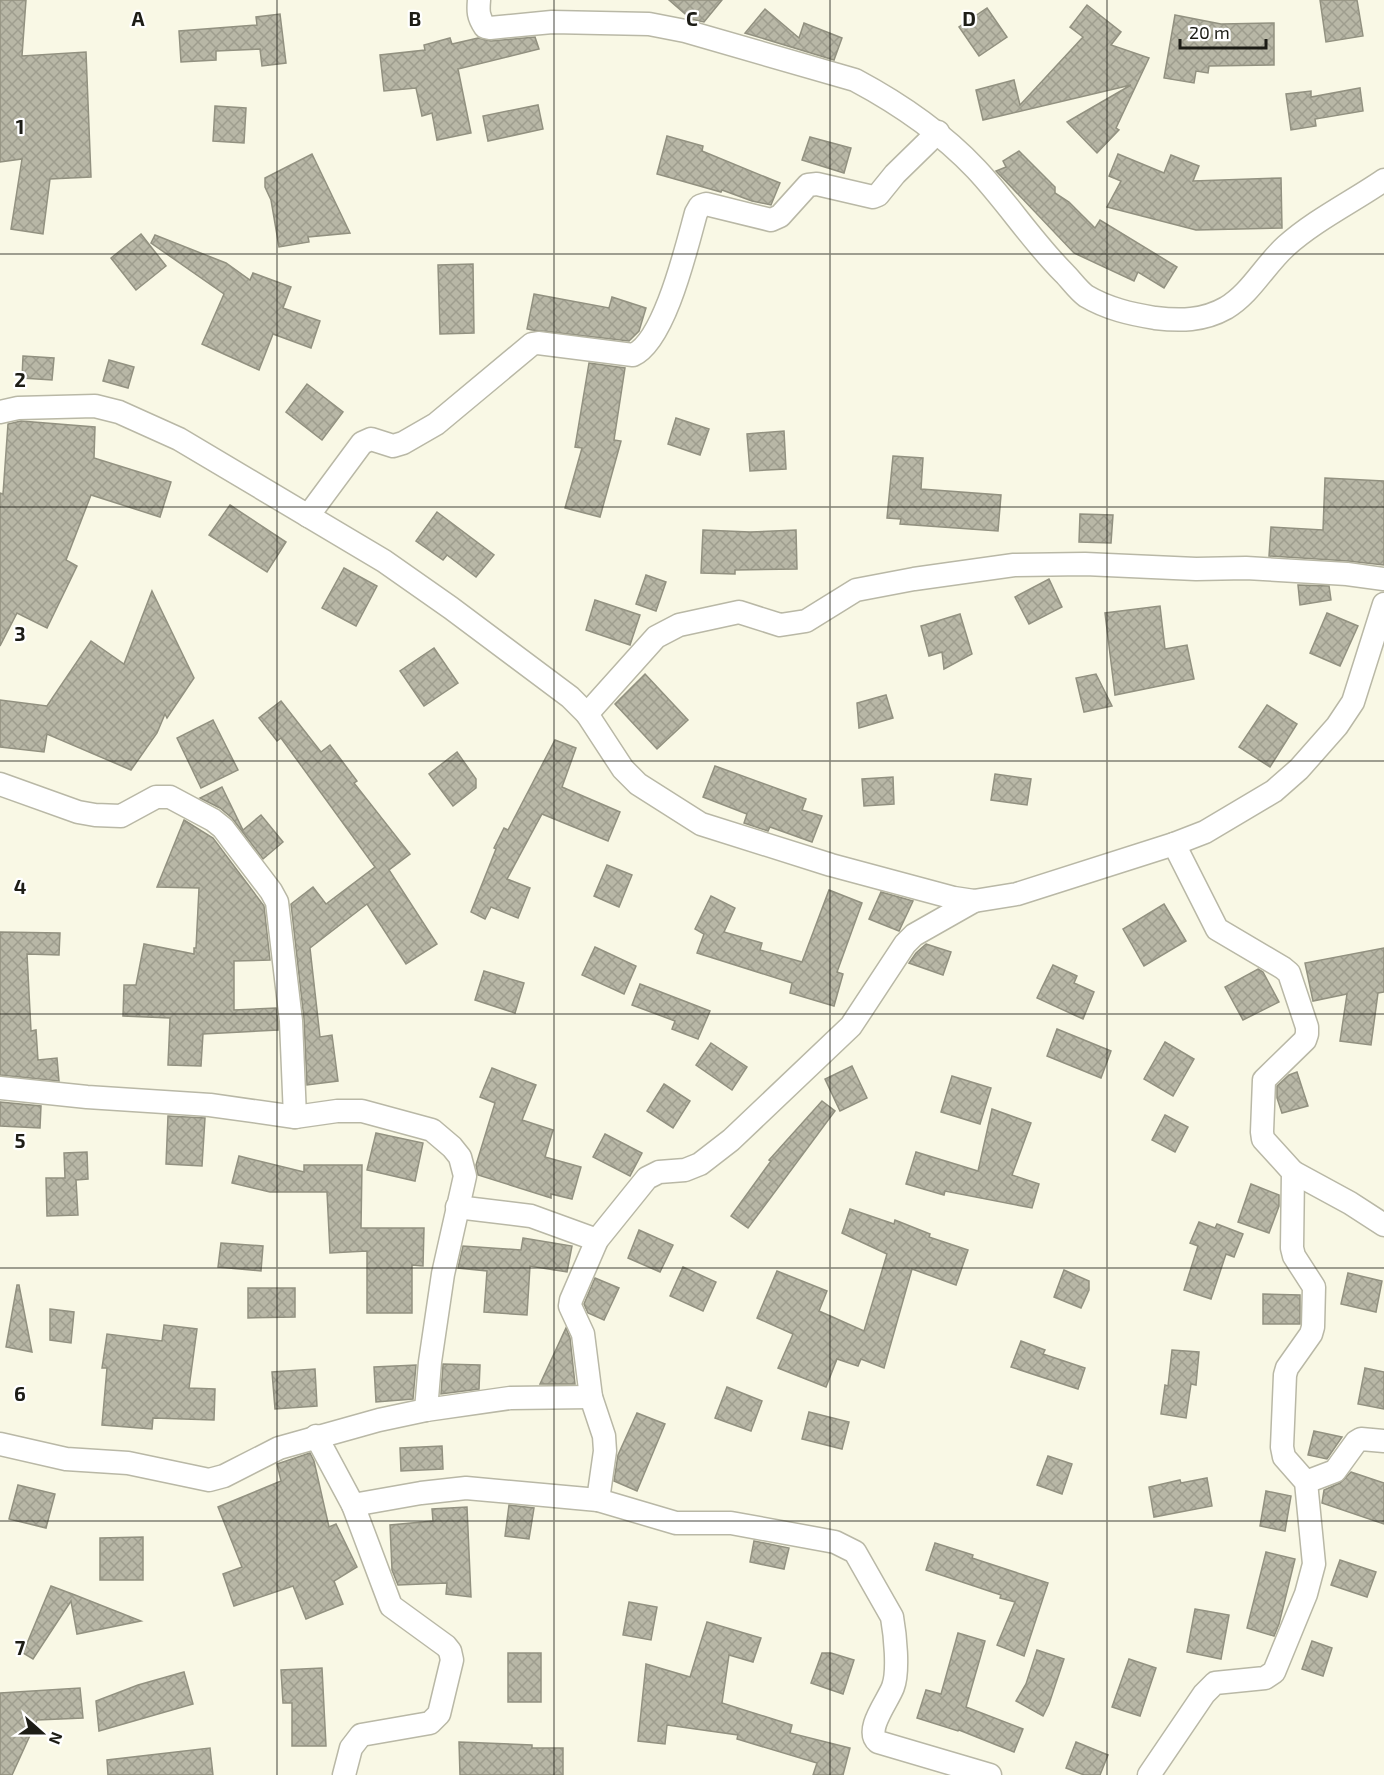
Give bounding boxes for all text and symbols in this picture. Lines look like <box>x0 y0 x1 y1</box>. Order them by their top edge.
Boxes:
text: A <box>131 6 145 30</box>
text: B <box>409 6 421 30</box>
text: C <box>686 6 698 30</box>
text: D <box>962 6 976 30</box>
scale bar <box>1180 12 1266 50</box>
text: 20 m <box>1189 21 1230 43</box>
text: 1 <box>16 114 24 138</box>
text: 2 <box>14 367 26 391</box>
text: 3 <box>14 621 26 645</box>
text: 4 <box>14 874 27 898</box>
text: 5 <box>14 1128 26 1152</box>
text: 6 <box>14 1381 26 1405</box>
text: 7 <box>15 1635 26 1659</box>
north arrow <box>12 1703 72 1763</box>
text: N <box>46 1730 67 1747</box>

